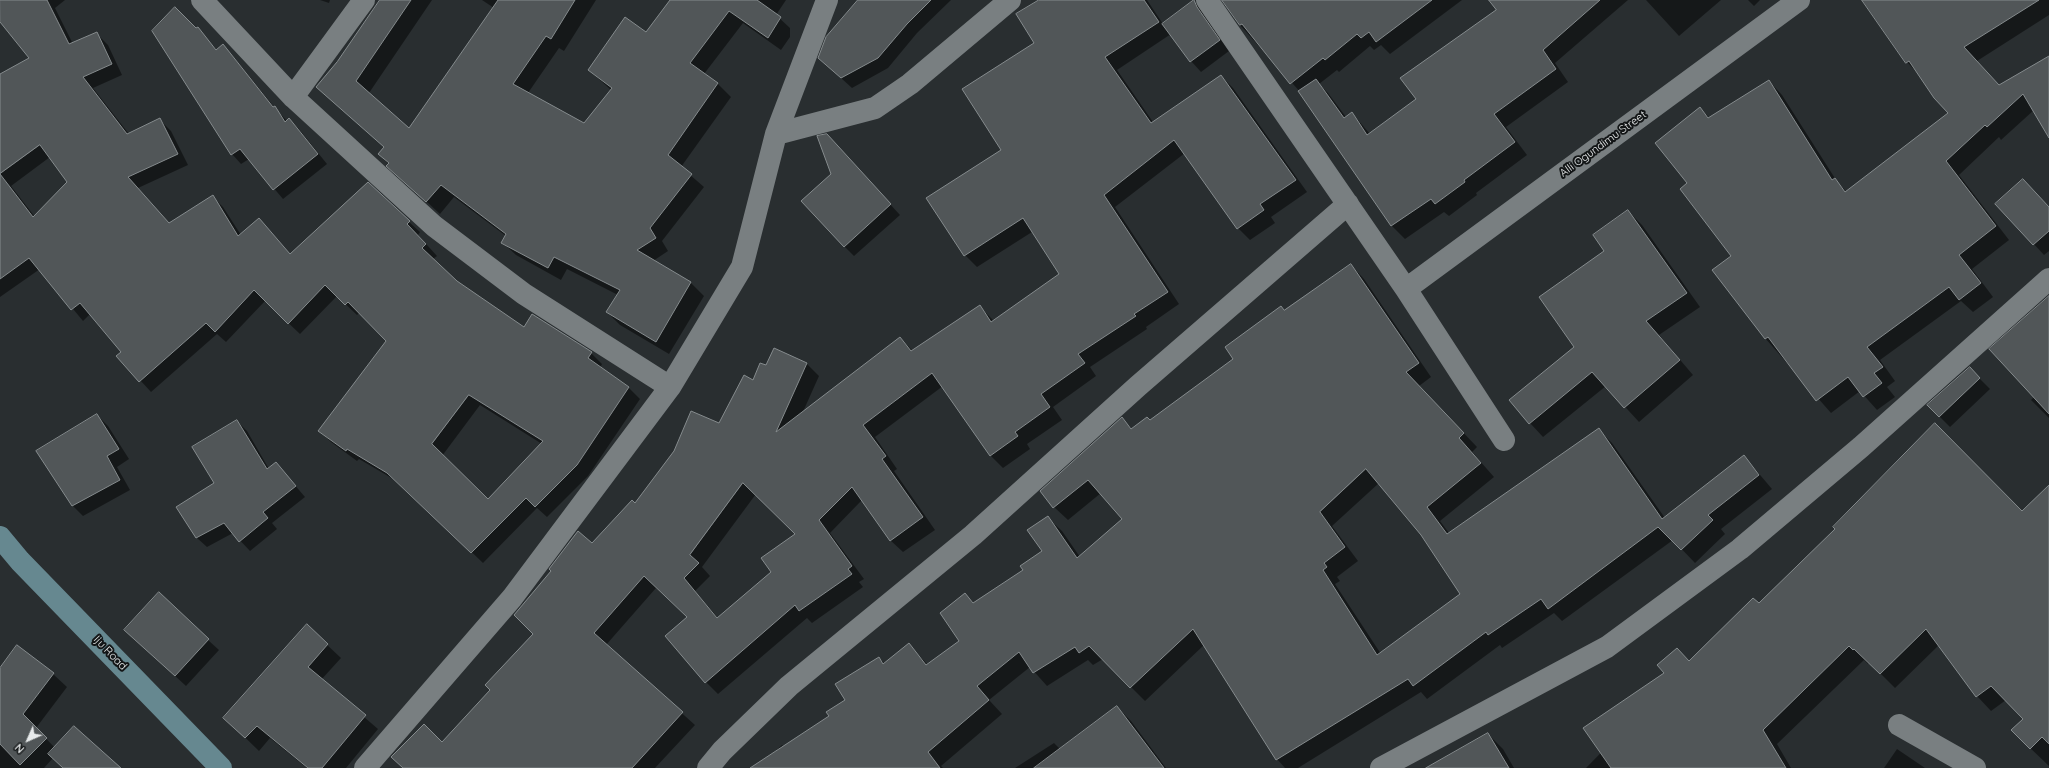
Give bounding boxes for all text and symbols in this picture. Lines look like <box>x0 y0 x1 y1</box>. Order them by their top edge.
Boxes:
street label: Alli Ogundimu Street <box>1557 108 1649 180</box>
street label: Iju Road <box>91 633 129 673</box>
north arrow <box>8 720 48 760</box>
text: N <box>12 741 27 756</box>

